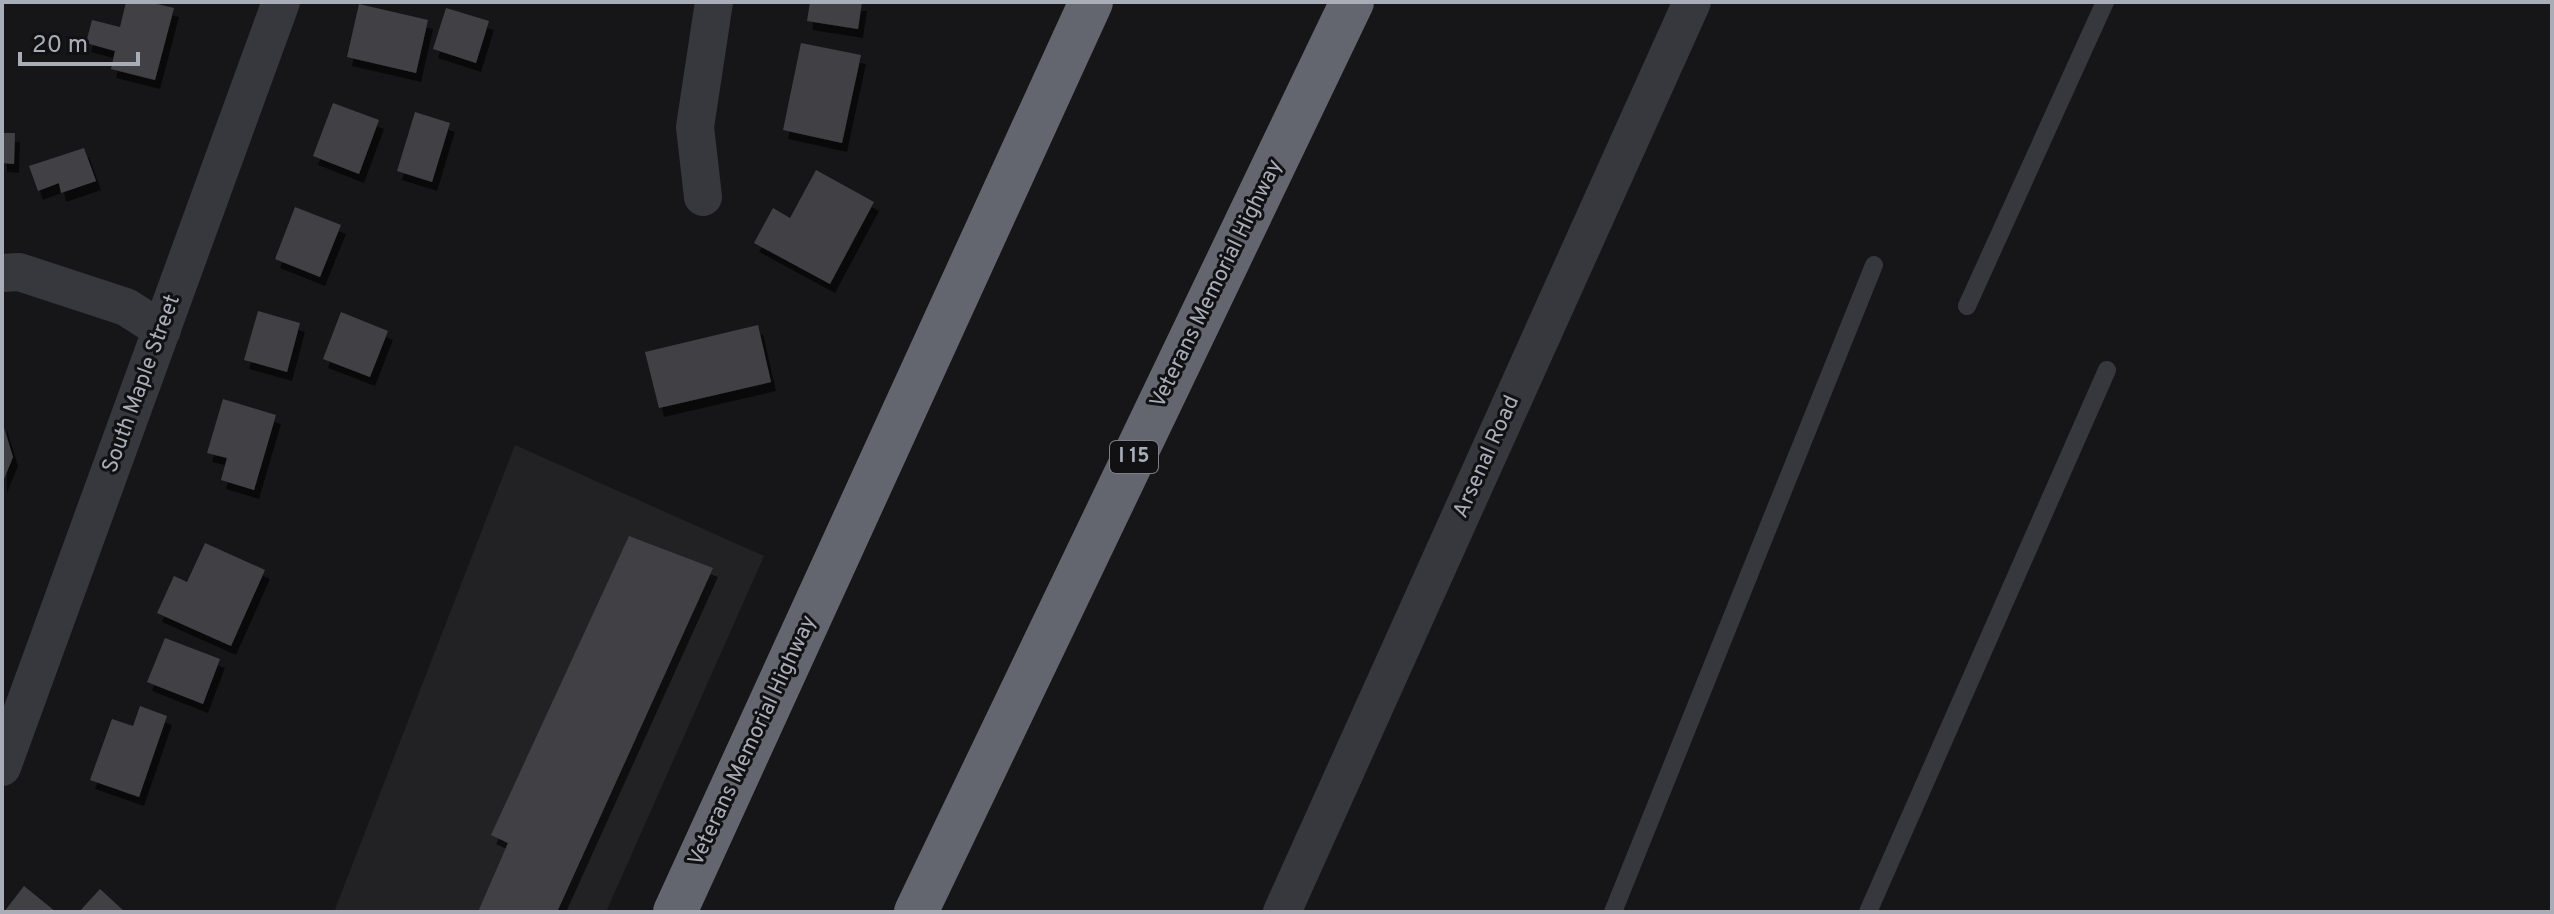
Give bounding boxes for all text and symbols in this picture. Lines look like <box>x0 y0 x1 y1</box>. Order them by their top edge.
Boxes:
scale bar <box>20 16 138 66</box>
text: 20 m <box>32 31 88 61</box>
street label: Veterans Memorial Highway <box>1145 155 1289 413</box>
street label: South Maple Street <box>97 291 187 477</box>
street label: Arsenal Road <box>1448 392 1526 522</box>
road number: I 15 <box>1110 441 1158 473</box>
street label: Veterans Memorial Highway <box>683 611 823 871</box>

